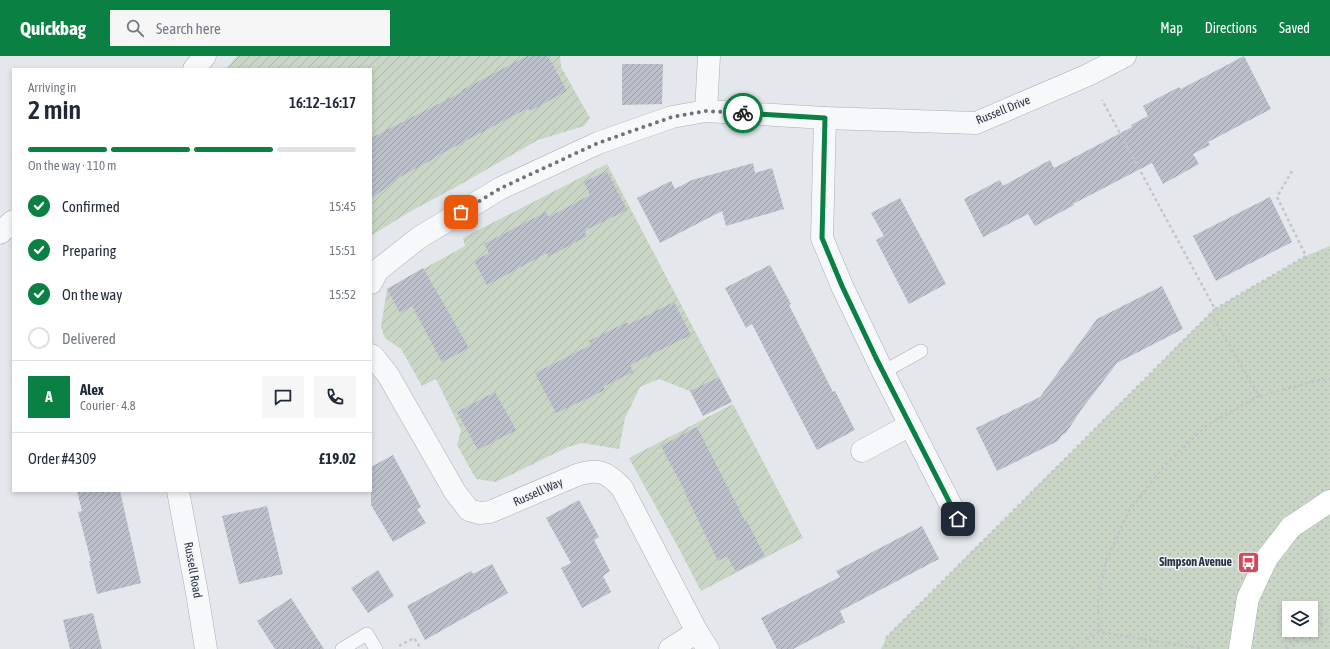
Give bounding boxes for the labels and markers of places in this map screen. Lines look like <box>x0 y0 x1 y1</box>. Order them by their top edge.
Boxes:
pin <box>444 195 478 229</box>
pin <box>941 502 975 536</box>
bus stop icon: Simpson Avenue <box>1235 549 1261 575</box>
place label: Simpson Avenue <box>1159 555 1233 569</box>

